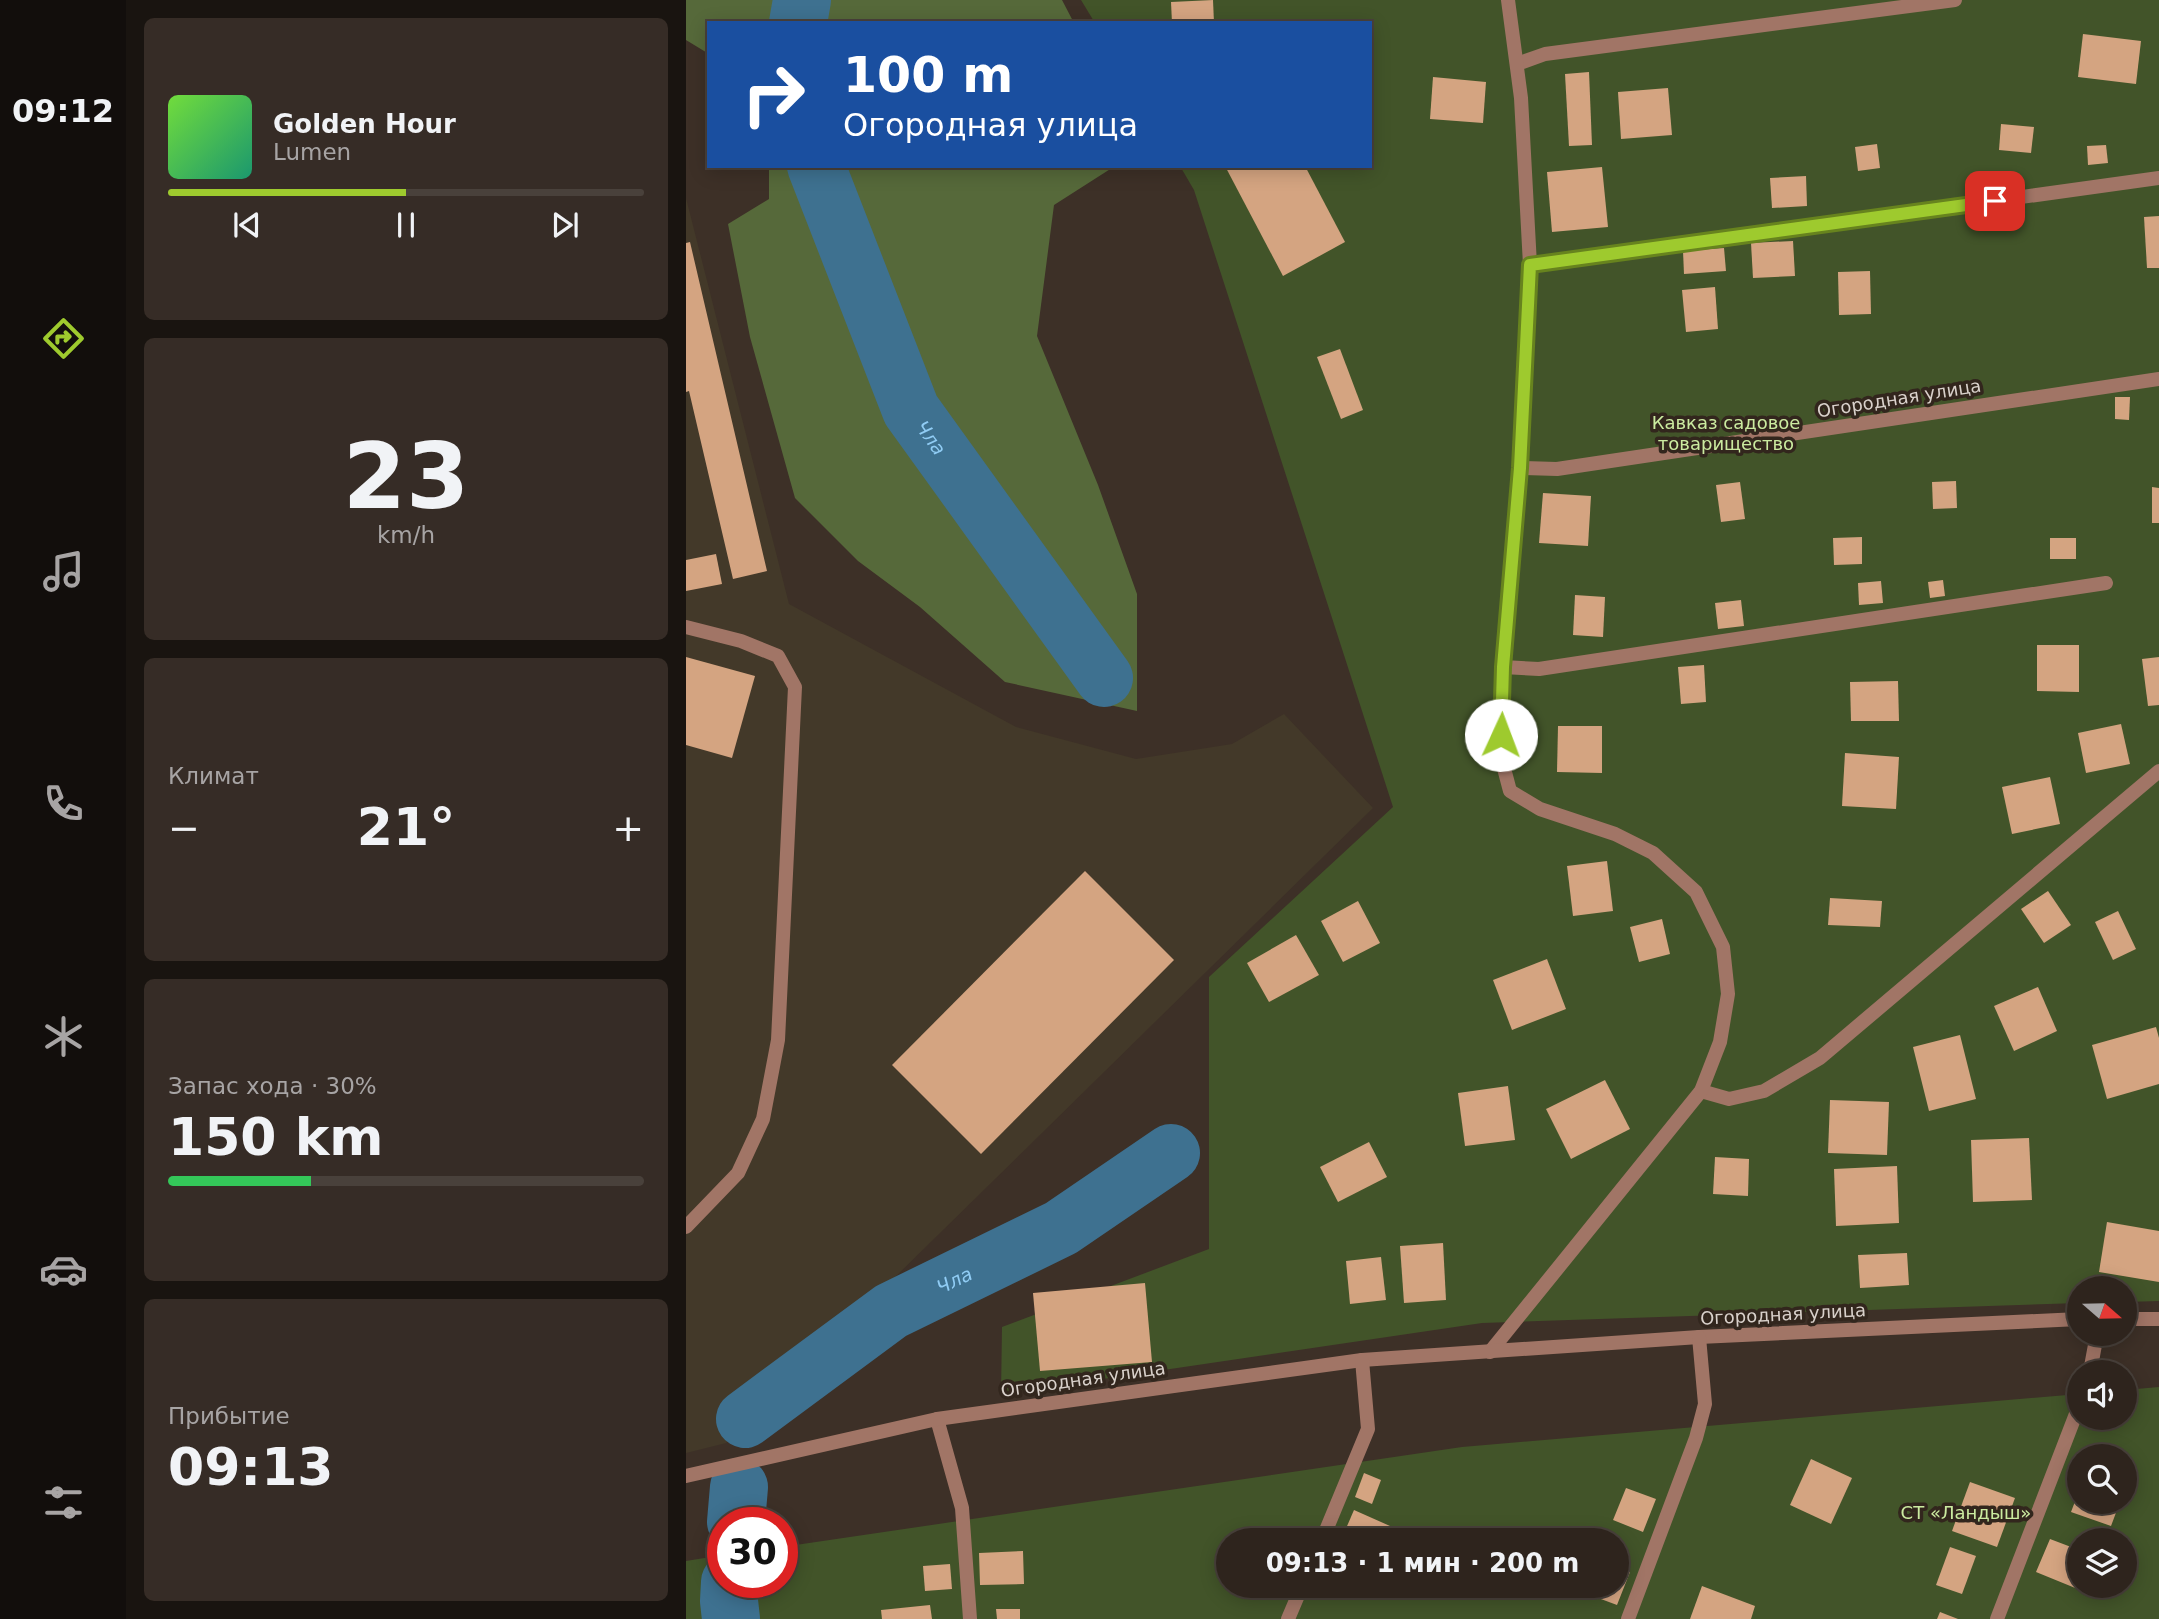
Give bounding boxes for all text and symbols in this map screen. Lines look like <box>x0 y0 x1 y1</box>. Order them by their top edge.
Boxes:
text: 100 m <box>843 47 1013 104</box>
icon: right <box>728 49 819 140</box>
text: 09:12 <box>12 92 114 130</box>
text: Огородная улица <box>843 106 1138 144</box>
text: Golden Hour <box>273 109 456 139</box>
text: Lumen <box>273 139 351 165</box>
pin <box>1965 171 2025 231</box>
icon: arrive <box>1976 182 2014 220</box>
icon: previous <box>228 206 266 244</box>
icon: pause <box>387 206 425 244</box>
icon: next <box>546 206 584 244</box>
icon: directions <box>39 314 88 363</box>
street label: Огородная улица <box>1815 375 1983 421</box>
park label: Кавказ садовое товарищество <box>1652 412 1800 454</box>
water label: Чла <box>911 416 951 459</box>
text: 23 <box>343 424 469 529</box>
text: km/h <box>377 522 435 548</box>
icon: music <box>39 547 88 596</box>
position arrow <box>1464 698 1538 772</box>
text: Климат <box>168 763 259 789</box>
icon: phone <box>39 779 88 828</box>
text: 21° <box>357 797 455 857</box>
text: − <box>168 806 200 850</box>
text: + <box>612 806 644 850</box>
icon: climate <box>39 1012 88 1061</box>
text: Запас хода · 30% <box>168 1073 377 1099</box>
text: 150 km <box>168 1107 383 1167</box>
icon: car <box>39 1245 88 1294</box>
water label: Чла <box>933 1262 976 1298</box>
north arrow <box>2067 1276 2137 1346</box>
map controls <box>2067 1276 2137 1598</box>
street label: Огородная улица <box>1700 1299 1866 1329</box>
street label: Огородная улица <box>999 1357 1167 1401</box>
button: sound <box>2067 1360 2137 1430</box>
text: Прибытие <box>168 1403 290 1429</box>
text: 09:13 <box>168 1437 334 1497</box>
button: search <box>2067 1444 2137 1514</box>
icon: filters <box>39 1478 88 1527</box>
park label: СТ «Ландыш» <box>1901 1502 2031 1523</box>
speed limit sign: 30 <box>707 1507 798 1598</box>
button: layers <box>2067 1528 2137 1598</box>
text: 09:13 · 1 мин · 200 m <box>1266 1548 1579 1578</box>

